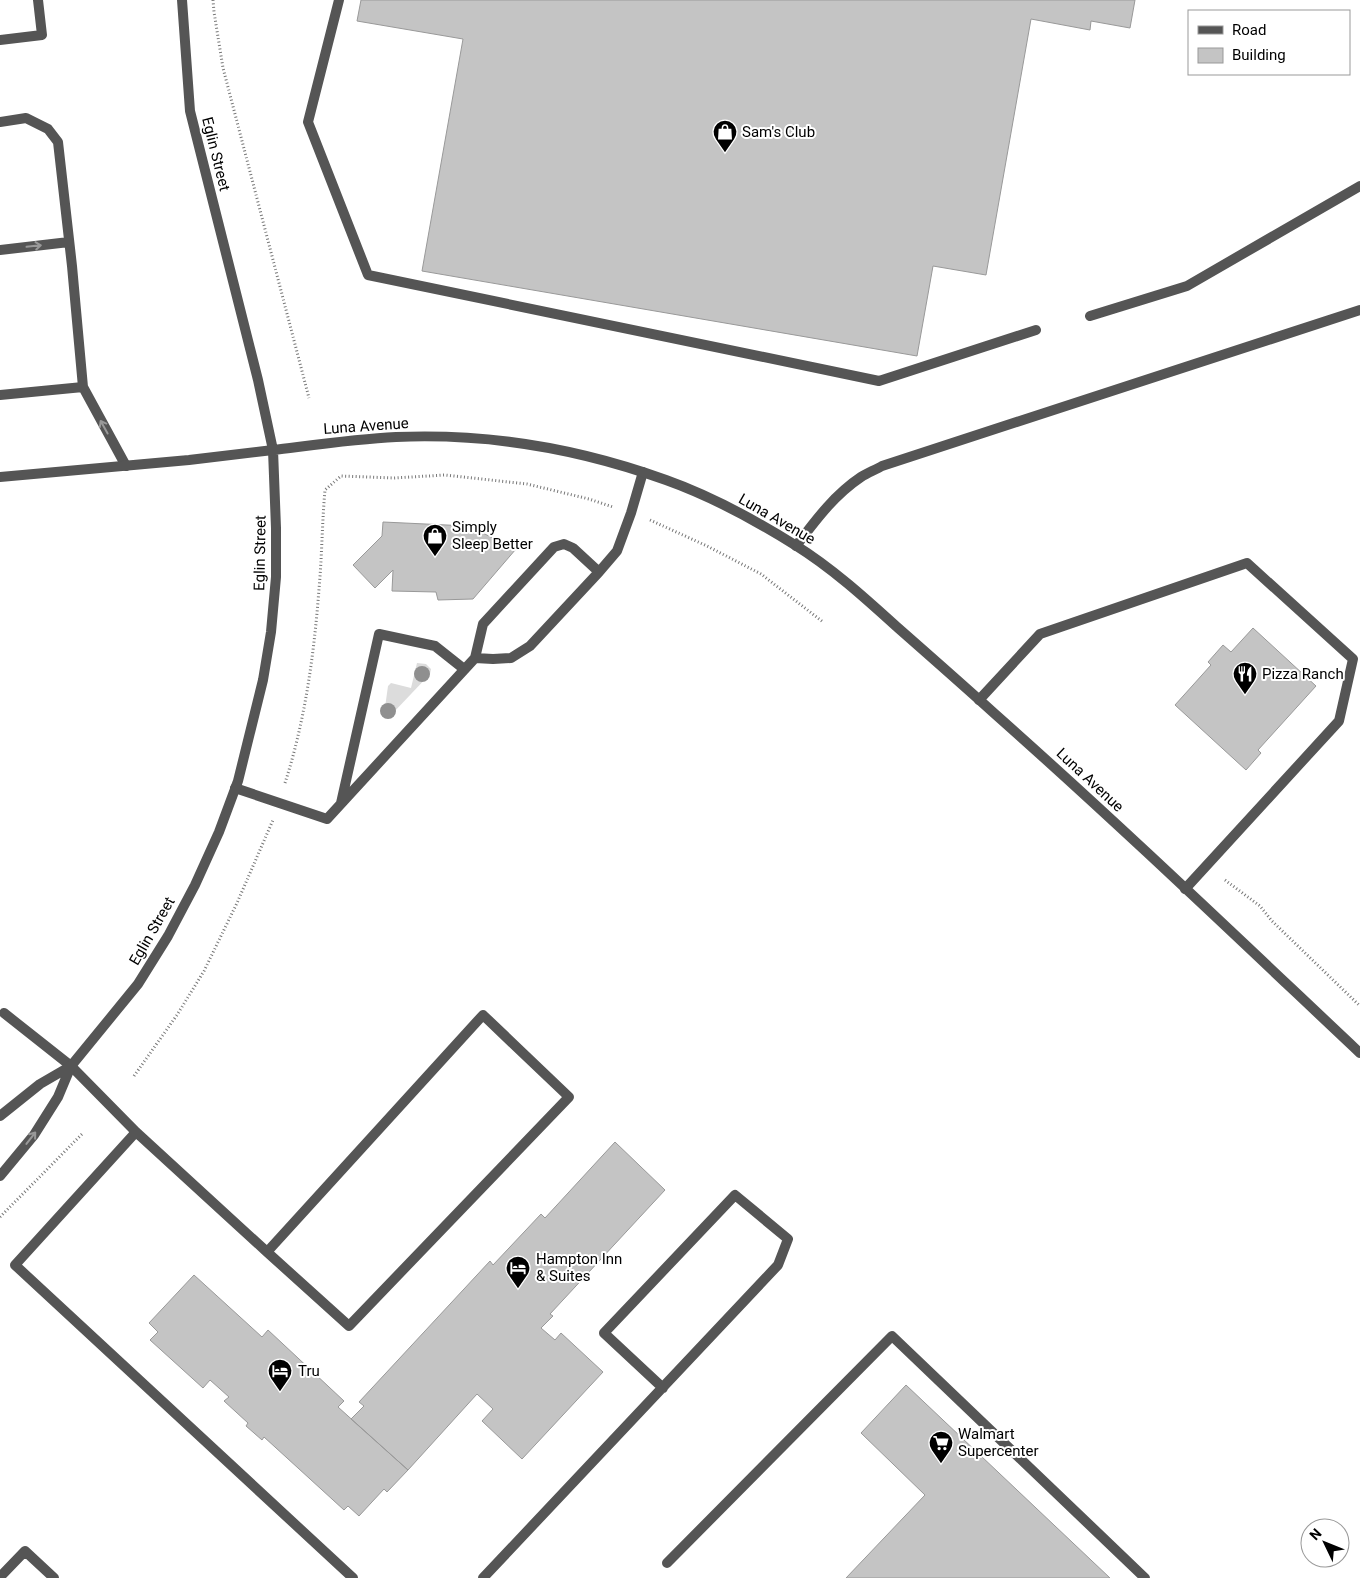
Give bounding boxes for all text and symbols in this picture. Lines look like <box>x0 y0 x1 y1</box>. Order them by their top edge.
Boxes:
legend <box>1188 10 1350 75</box>
text: Road <box>1232 21 1266 39</box>
text: Building <box>1232 46 1286 64</box>
street label: Eglin Street <box>198 115 234 193</box>
shop icon: Sam's Club <box>712 119 738 153</box>
place label: Sam's Club <box>742 123 815 141</box>
one-way arrow <box>26 241 42 251</box>
street label: Luna Avenue <box>323 414 409 438</box>
one-way arrow <box>98 420 108 434</box>
street label: Luna Avenue <box>736 490 818 548</box>
street label: Eglin Street <box>250 515 270 591</box>
place label: Simply Sleep Better <box>452 518 533 553</box>
shop icon: Simply Sleep Better <box>422 523 448 557</box>
restaurant icon: Pizza Ranch <box>1232 661 1258 695</box>
place label: Pizza Ranch <box>1262 665 1344 683</box>
street label: Luna Avenue <box>1053 744 1127 816</box>
street label: Eglin Street <box>125 894 179 968</box>
one-way arrow <box>25 1132 36 1145</box>
place label: Hampton Inn & Suites <box>536 1250 622 1285</box>
hotel icon: Hampton Inn & Suites <box>505 1255 531 1289</box>
hotel icon: Tru <box>267 1358 293 1392</box>
place label: Tru <box>298 1362 320 1380</box>
place label: Walmart Supercenter <box>958 1425 1039 1460</box>
supermarket icon: Walmart Supercenter <box>928 1430 954 1464</box>
north arrow <box>1300 1518 1350 1568</box>
text: N <box>1306 1525 1325 1543</box>

